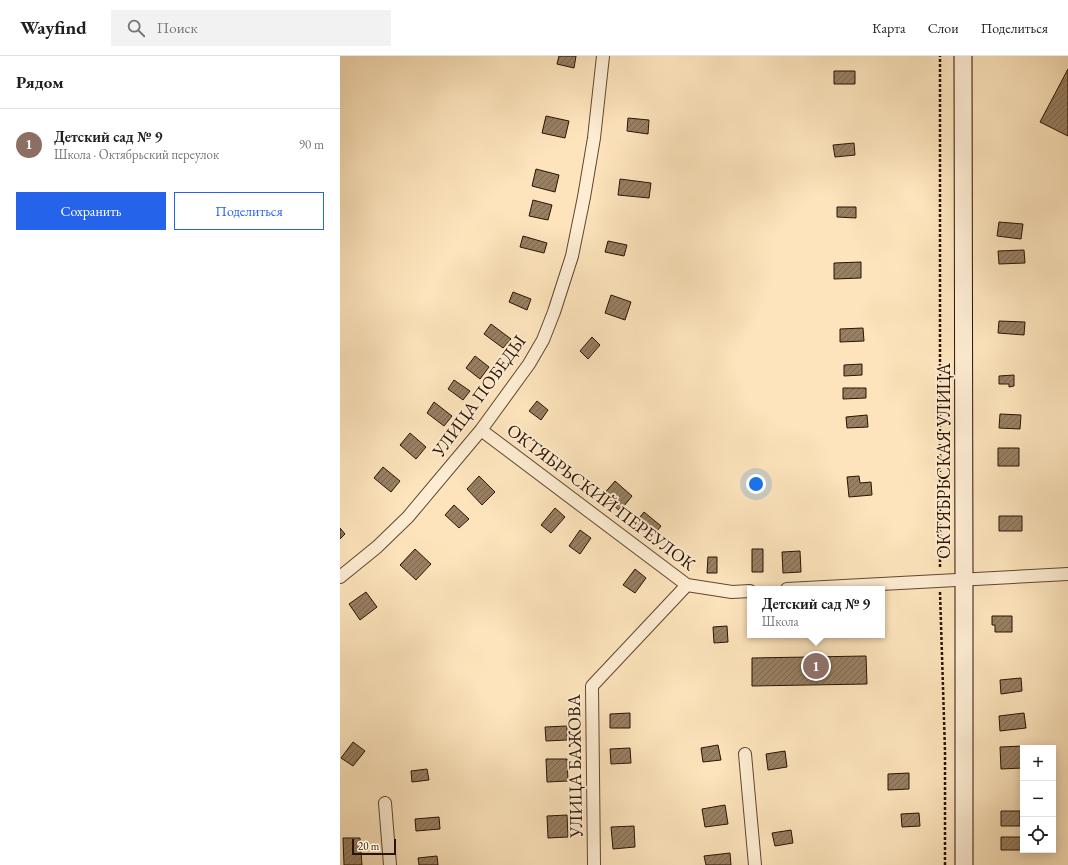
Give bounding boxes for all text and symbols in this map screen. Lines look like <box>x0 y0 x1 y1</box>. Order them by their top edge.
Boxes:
search box <box>111 10 391 46</box>
text: Wayfind <box>20 15 87 40</box>
icon: search <box>125 17 147 39</box>
text: Поиск <box>157 18 198 37</box>
text: Карта <box>872 19 906 37</box>
text: Слои <box>928 19 959 37</box>
text: Поделиться <box>981 19 1048 37</box>
text: Рядом <box>16 71 64 93</box>
text: Детский сад № 9 <box>54 127 162 146</box>
text: 1 <box>26 136 32 153</box>
text: 90 m <box>299 136 324 153</box>
text: Школа · Октябрьский переулок <box>54 146 219 163</box>
button: Сохранить <box>16 192 166 230</box>
button: Поделиться <box>174 192 324 230</box>
street label: УЛИЦА ПОБЕДЫ <box>426 330 531 462</box>
street label: ОКТЯБРЬСКАЯ УЛИЦА <box>932 362 955 559</box>
street label: ОКТЯБРЬСКИЙ ПЕРЕУЛОК <box>502 418 700 575</box>
your location <box>746 474 766 494</box>
popup <box>747 586 885 638</box>
text: Детский сад № 9 <box>762 594 870 613</box>
text: Школа <box>762 613 799 630</box>
pin: 1 <box>803 651 829 681</box>
street label: УЛИЦА БАЖОВА <box>562 693 587 839</box>
map controls <box>1020 745 1056 853</box>
button: + <box>1020 745 1056 781</box>
button: − <box>1020 781 1056 817</box>
button: locate <box>1020 817 1056 853</box>
scale bar <box>352 837 396 856</box>
text: 20 m <box>358 839 379 853</box>

